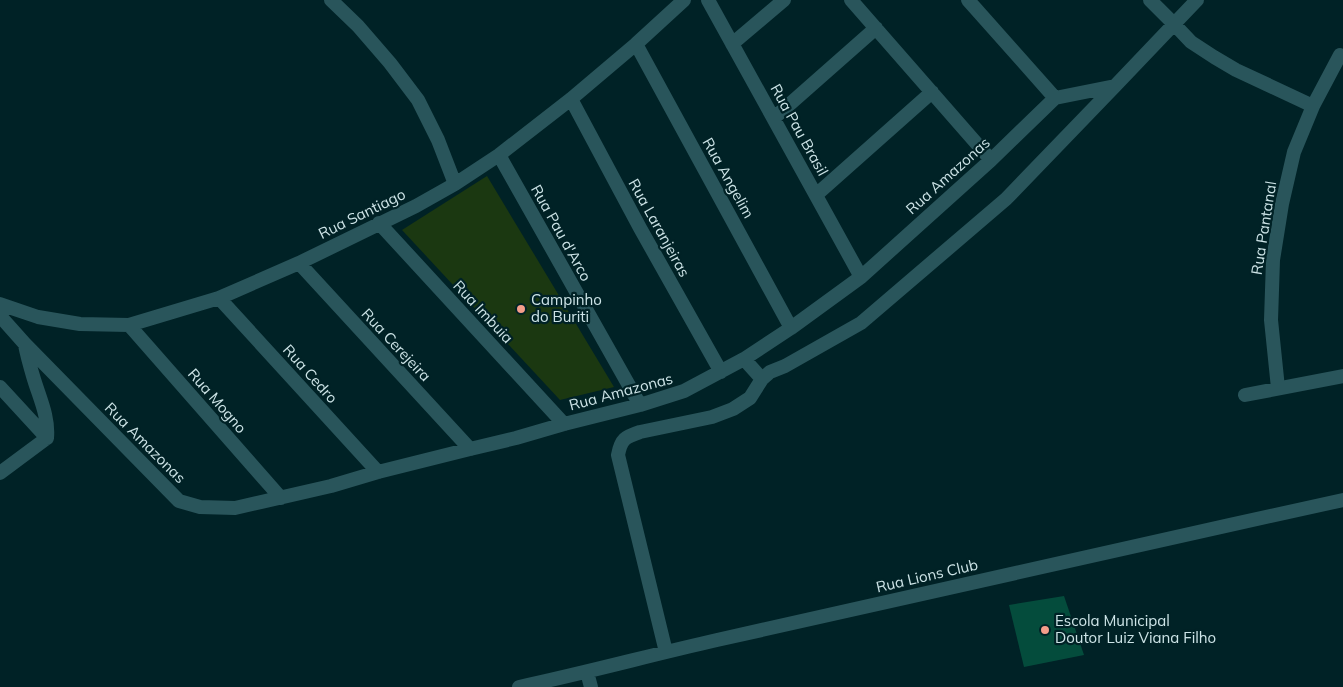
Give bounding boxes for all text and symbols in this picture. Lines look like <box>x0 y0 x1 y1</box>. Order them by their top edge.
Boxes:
street label: Rua Pau Brasil <box>766 81 832 179</box>
street label: Rua Amazonas <box>902 133 994 218</box>
street label: Rua Angelim <box>698 134 758 221</box>
street label: Rua Laranjeiras <box>625 175 694 280</box>
street label: Rua Pantanal <box>1247 180 1280 276</box>
street label: Rua Pau d'Arco <box>527 181 596 284</box>
street label: Rua Santiago <box>315 184 408 243</box>
street label: Rua Imbuia <box>449 276 517 347</box>
place label: Campinho do Buriti <box>531 290 602 326</box>
marker: Campinho do Buriti <box>515 303 527 315</box>
street label: Rua Cerejeira <box>358 304 435 385</box>
street label: Rua Cedro <box>279 340 342 407</box>
street label: Rua Mogno <box>184 364 251 437</box>
street label: Rua Amazonas <box>567 369 675 414</box>
street label: Rua Amazonas <box>101 398 190 487</box>
street label: Rua Lions Club <box>874 555 980 596</box>
place label: Escola Municipal Doutor Luiz Viana Filho <box>1055 611 1216 647</box>
marker: Escola Municipal Doutor Luiz Viana Filho <box>1039 624 1051 636</box>

